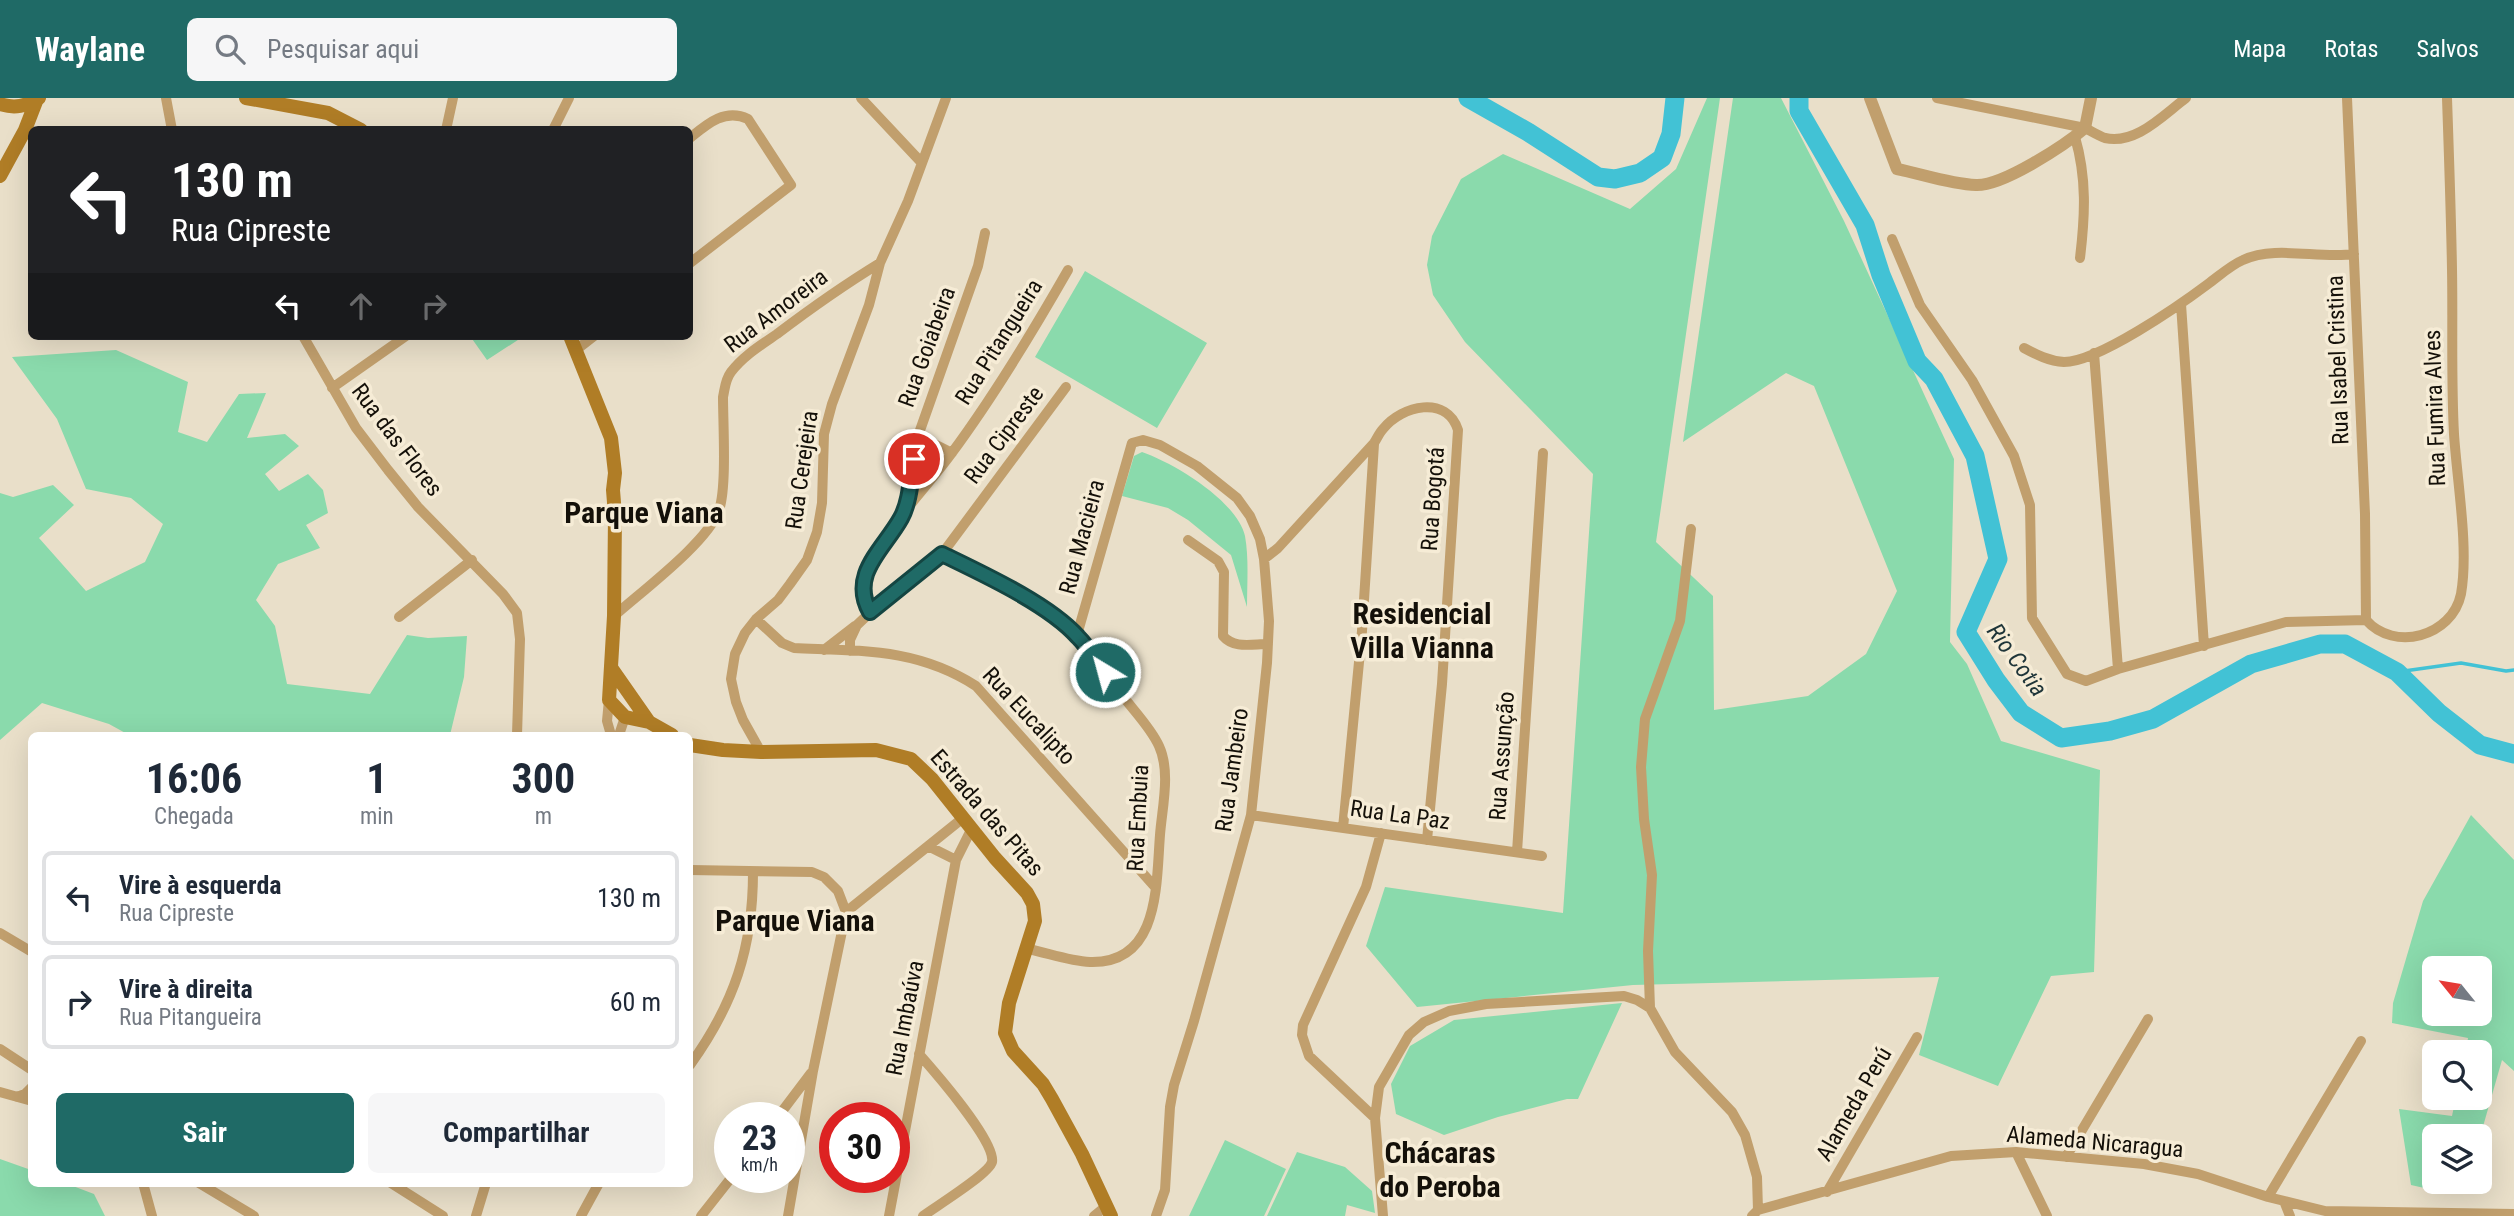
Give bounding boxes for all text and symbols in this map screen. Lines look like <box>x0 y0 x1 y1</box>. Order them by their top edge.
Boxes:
search box <box>187 18 677 81</box>
text: Waylane <box>35 30 145 69</box>
icon: search <box>211 30 249 68</box>
text: Pesquisar aqui <box>267 34 419 64</box>
text: Mapa <box>2233 35 2286 63</box>
text: Rotas <box>2324 35 2378 63</box>
text: Salvos <box>2416 35 2479 63</box>
text: 130 m <box>171 152 293 209</box>
icon: left <box>56 154 147 245</box>
text: Rua Cipreste <box>171 211 331 249</box>
street label: Rua Amoreira <box>719 263 833 359</box>
street label: Rua Pitangueira <box>950 274 1048 410</box>
street label: Rua Isabel Cristina <box>2322 275 2354 445</box>
street label: Rua Goiabeira <box>893 283 961 411</box>
icon: left <box>269 287 307 325</box>
icon: ahead <box>342 287 380 325</box>
icon: right <box>415 287 453 325</box>
street label: Rua Fumira Alves <box>2419 329 2451 487</box>
street label: Rua das Flores <box>346 378 448 502</box>
street label: Rua Cipreste <box>959 381 1049 489</box>
street label: Rua Cerejeira <box>780 409 824 531</box>
pin <box>884 429 944 489</box>
icon: arrive <box>895 440 933 478</box>
street label: Rua Bogotá <box>1416 446 1450 552</box>
street label: Rua Macieira <box>1054 477 1110 597</box>
district label: Parque Viana <box>564 495 724 530</box>
district label: Residencial Villa Vianna <box>1350 596 1494 665</box>
water label: Rio Cotia <box>1981 618 2053 702</box>
position arrow <box>1068 635 1142 709</box>
street label: Rua Eucalipto <box>977 662 1081 770</box>
street label: Rua Assunção <box>1484 691 1520 821</box>
street label: Rua Jambeiro <box>1210 706 1254 834</box>
street label: Estrada das Pitas <box>925 744 1049 882</box>
text: 16:06 <box>146 754 242 803</box>
text: 1 <box>366 754 387 803</box>
text: 300 <box>511 754 575 803</box>
street label: Rua Embuia <box>1122 764 1154 872</box>
street label: Rua La Paz <box>1348 795 1452 835</box>
text: Chegada <box>154 803 234 830</box>
text: min <box>360 803 394 830</box>
text: m <box>535 803 552 830</box>
text: Vire à esquerda <box>119 870 282 900</box>
icon: left <box>60 879 98 917</box>
text: 130 m <box>597 883 661 913</box>
text: Rua Cipreste <box>119 900 234 927</box>
district label: Parque Viana <box>715 903 875 938</box>
north arrow <box>2422 956 2492 1026</box>
map controls <box>2422 956 2492 1194</box>
street label: Rua Imbaúva <box>881 958 929 1078</box>
text: Vire à direita <box>119 974 253 1004</box>
icon: right <box>60 983 98 1021</box>
text: 60 m <box>610 987 661 1017</box>
text: Rua Pitangueira <box>119 1004 262 1031</box>
button: search <box>2422 1040 2492 1110</box>
street label: Alameda Perú <box>1811 1042 1897 1166</box>
button: Sair <box>56 1093 354 1173</box>
button: Compartilhar <box>368 1093 665 1173</box>
speed limit sign: 30 <box>819 1102 910 1193</box>
text: 23 <box>742 1118 777 1159</box>
street label: Alameda Nicaragua <box>2005 1121 2185 1163</box>
button: layers <box>2422 1124 2492 1194</box>
district label: Chácaras do Peroba <box>1379 1135 1501 1204</box>
text: km/h <box>741 1154 778 1175</box>

